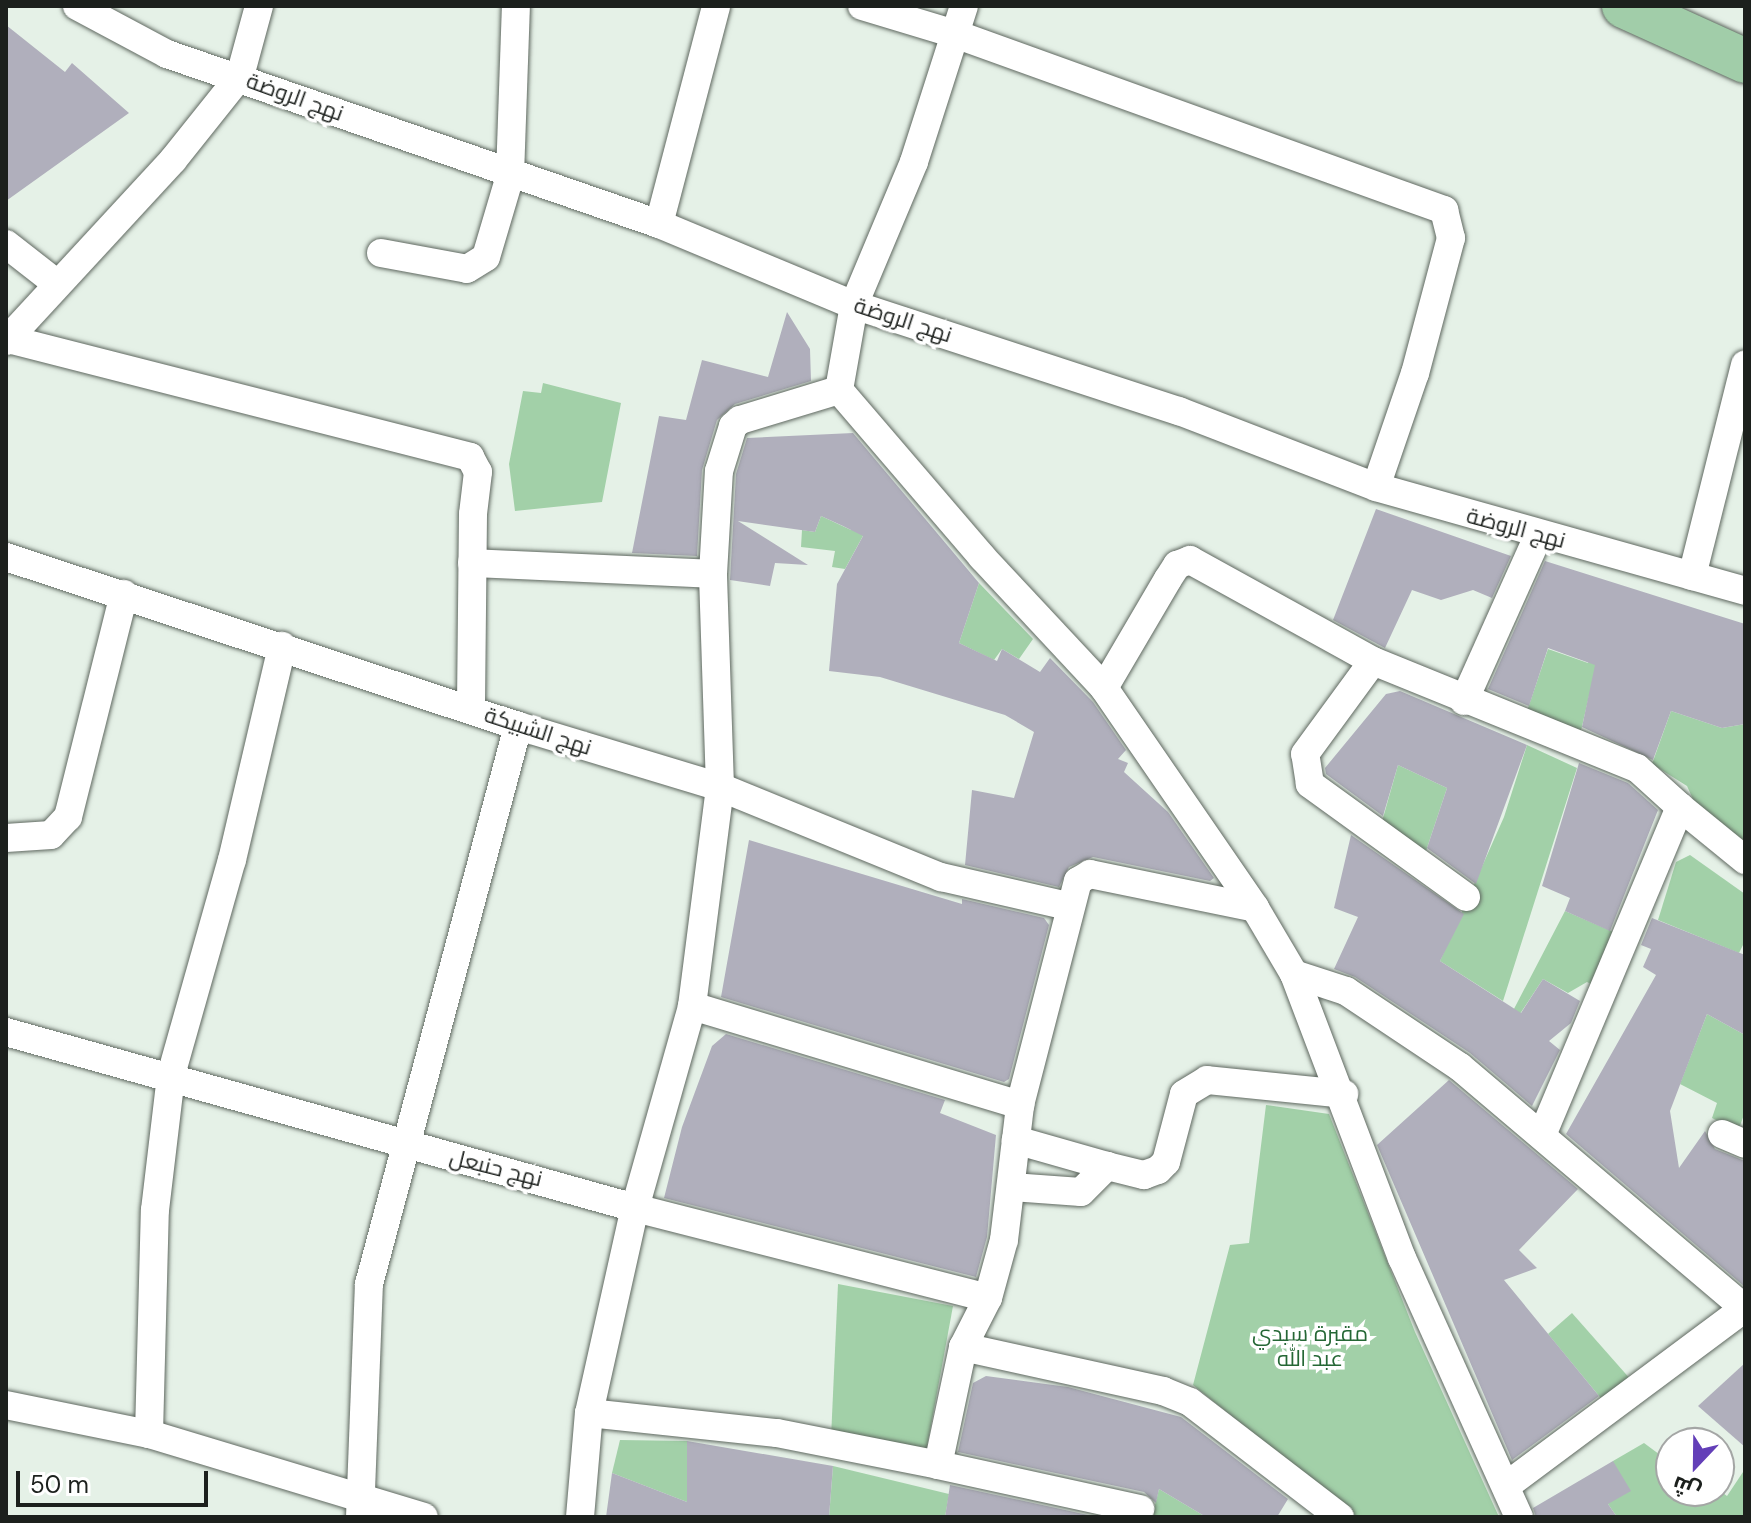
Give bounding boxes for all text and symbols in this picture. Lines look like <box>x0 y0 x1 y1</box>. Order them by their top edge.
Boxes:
street label: نهج الروضة <box>243 67 347 127</box>
street label: نهج الروضة <box>851 292 955 348</box>
street label: نهج الروضة <box>1464 502 1568 554</box>
street label: نهج الشبيكة <box>481 701 595 761</box>
street label: نهج حنبعل <box>447 1144 545 1192</box>
park label: مقبرة سيدي عبد الله <box>1252 1320 1368 1372</box>
north arrow <box>1655 1427 1735 1507</box>
scale bar <box>20 1455 212 1505</box>
text: 50 m <box>30 1469 89 1500</box>
text: ش <box>1668 1469 1705 1507</box>

